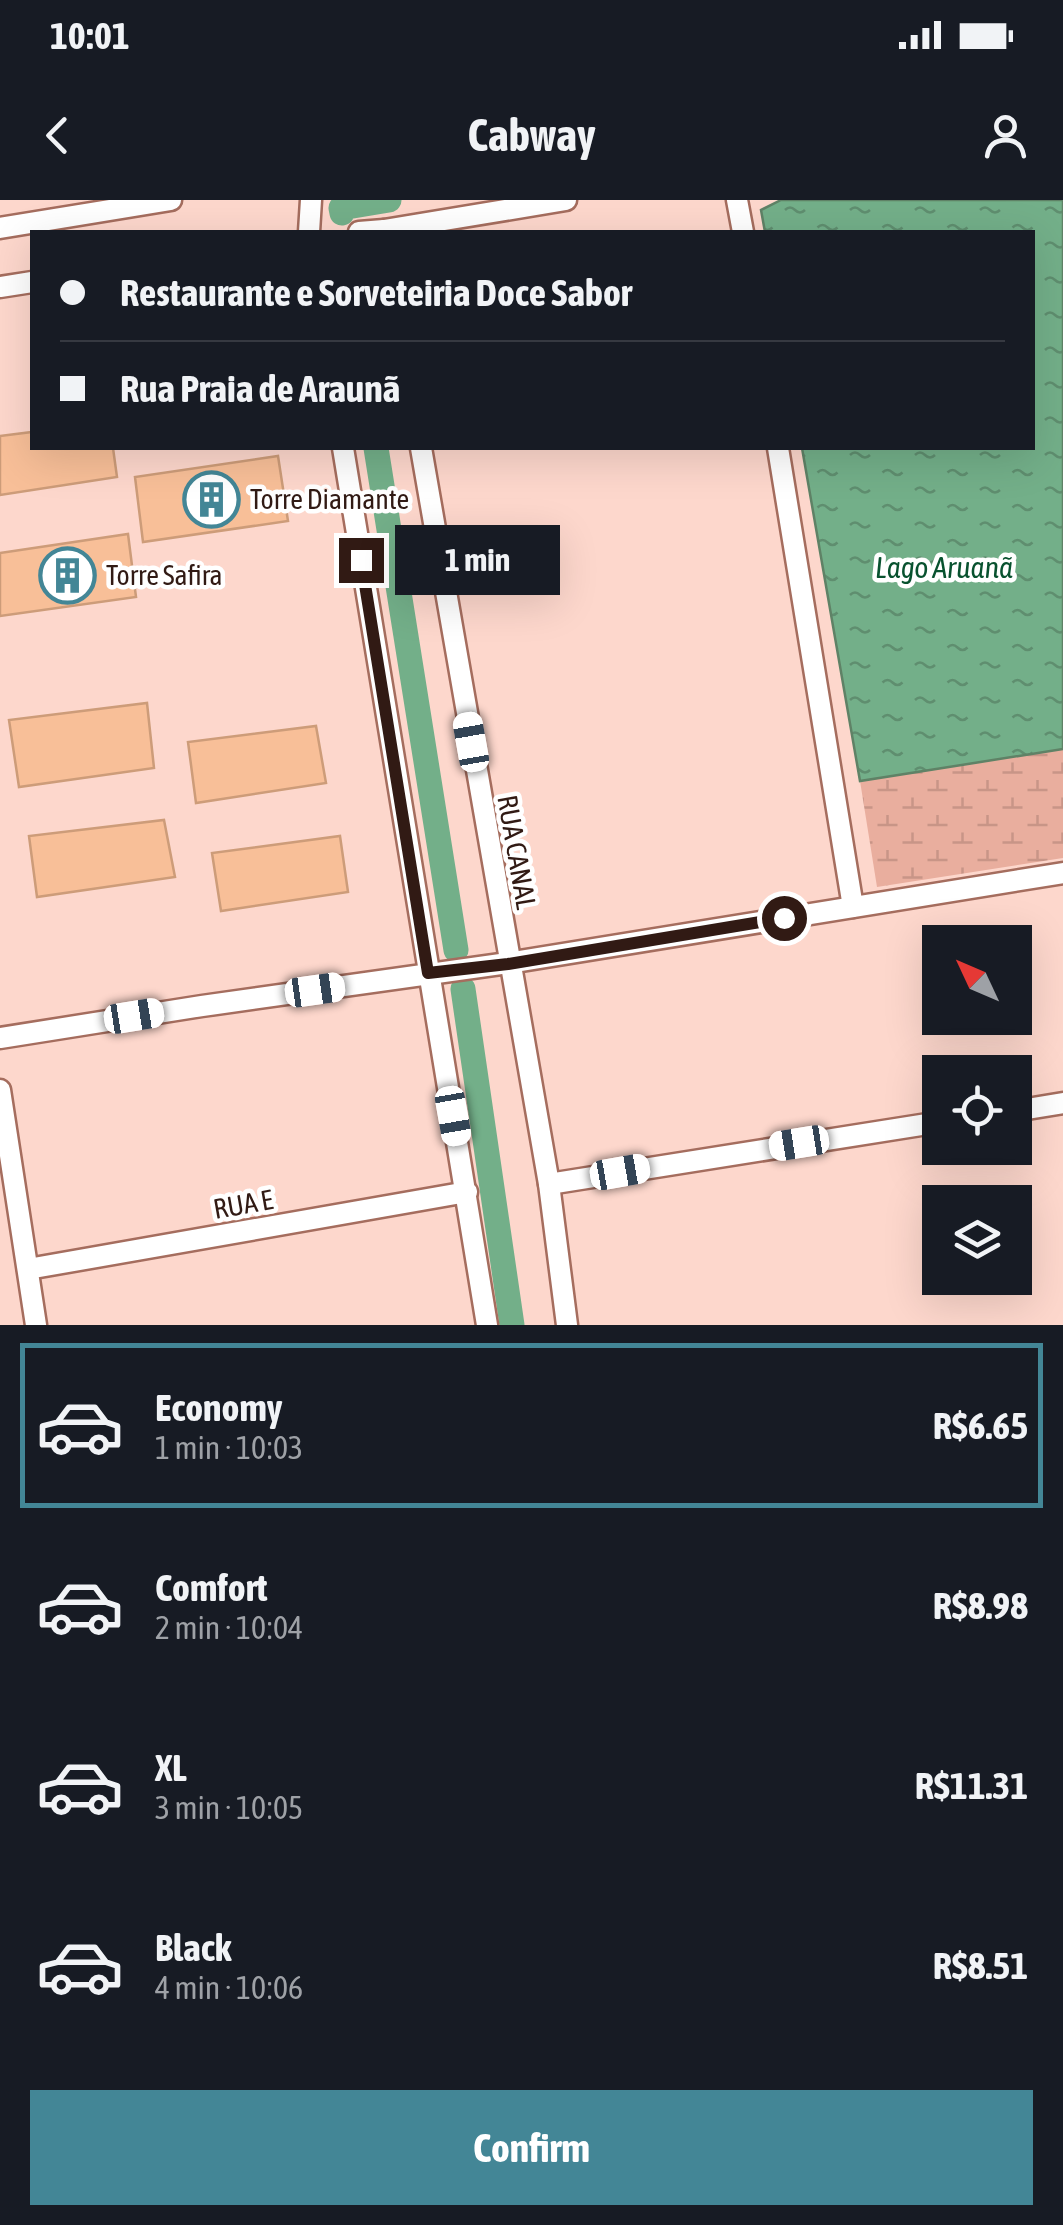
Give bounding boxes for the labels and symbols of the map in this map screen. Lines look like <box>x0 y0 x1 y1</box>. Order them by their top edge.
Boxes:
building icon: Torre Diamante <box>181 469 241 529</box>
place label: Torre Diamante <box>250 483 409 515</box>
callout: 1 min <box>396 525 561 595</box>
route end <box>339 538 384 583</box>
building icon: Torre Safira <box>37 545 97 605</box>
water label: Lago Aruanã <box>875 550 1013 584</box>
place label: Torre Safira <box>106 559 223 591</box>
car <box>451 710 491 774</box>
street label: RUA CANAL <box>491 792 543 912</box>
route start <box>762 896 807 941</box>
north arrow <box>922 925 1032 1035</box>
car <box>283 971 347 1009</box>
car <box>102 996 166 1036</box>
car <box>433 1084 473 1148</box>
car <box>767 1123 831 1163</box>
car <box>588 1152 652 1192</box>
street label: RUA E <box>211 1183 275 1225</box>

